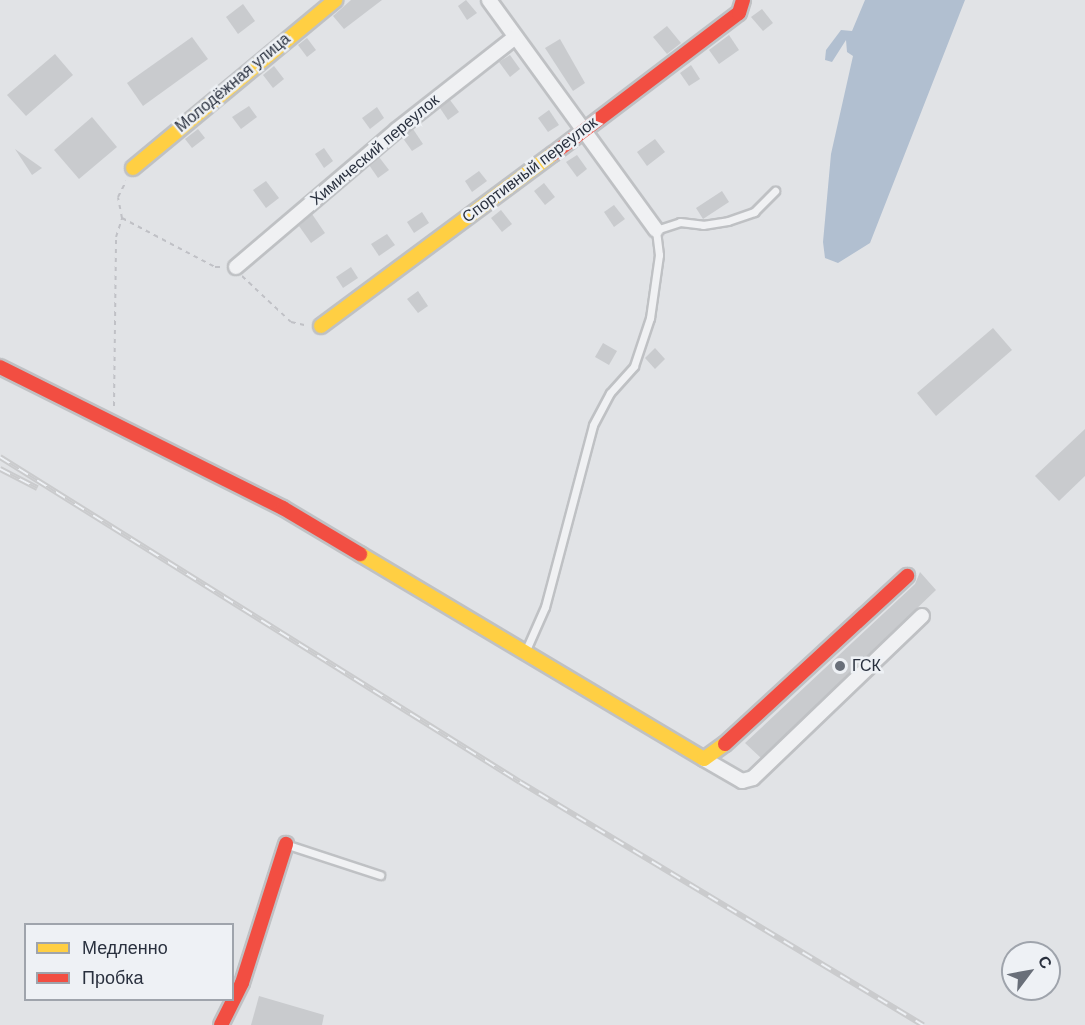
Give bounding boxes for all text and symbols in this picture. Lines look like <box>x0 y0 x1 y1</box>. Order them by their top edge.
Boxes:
street label: Молодёжная улица <box>172 29 294 137</box>
street label: Химический переулок <box>307 91 443 209</box>
street label: Спортивный переулок <box>459 113 601 227</box>
place label: ГСК <box>852 656 881 676</box>
marker: ГСК <box>833 659 847 673</box>
legend <box>24 923 234 1001</box>
text: Медленно <box>82 936 168 960</box>
north arrow <box>1001 941 1061 1001</box>
text: С <box>1033 952 1057 973</box>
text: Пробка <box>82 966 144 990</box>

